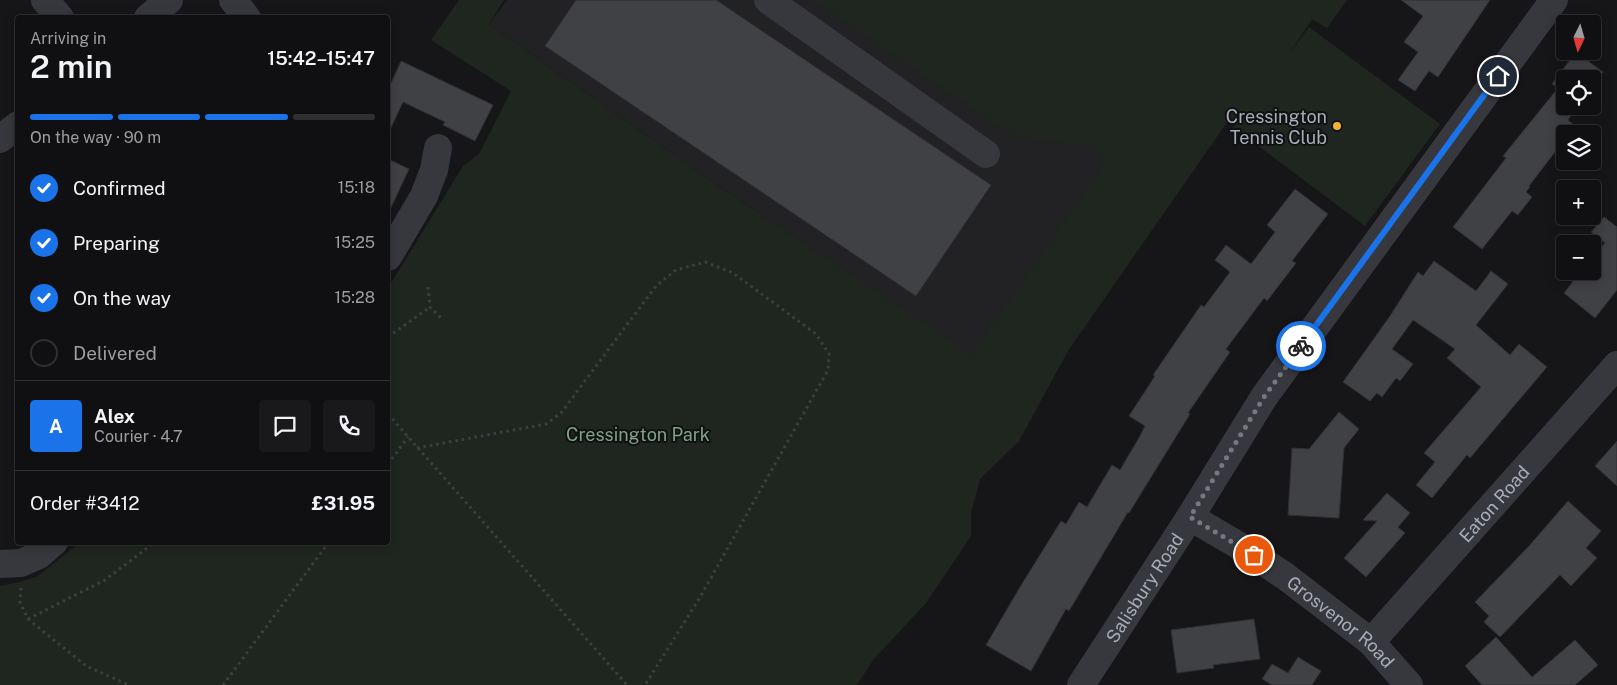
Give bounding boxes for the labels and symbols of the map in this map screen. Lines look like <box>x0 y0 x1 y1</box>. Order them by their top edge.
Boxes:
north arrow <box>1556 15 1601 60</box>
pin <box>1477 55 1519 97</box>
place label: Cressington Tennis Club <box>1226 106 1327 148</box>
marker: Cressington Tennis Club <box>1331 120 1343 132</box>
courier <box>1276 321 1326 371</box>
park label: Cressington Park <box>566 424 710 445</box>
street label: Eaton Road <box>1454 461 1533 546</box>
street label: Salisbury Road <box>1101 529 1187 646</box>
pin <box>1233 534 1275 576</box>
street label: Grosvenor Road <box>1283 571 1399 672</box>

